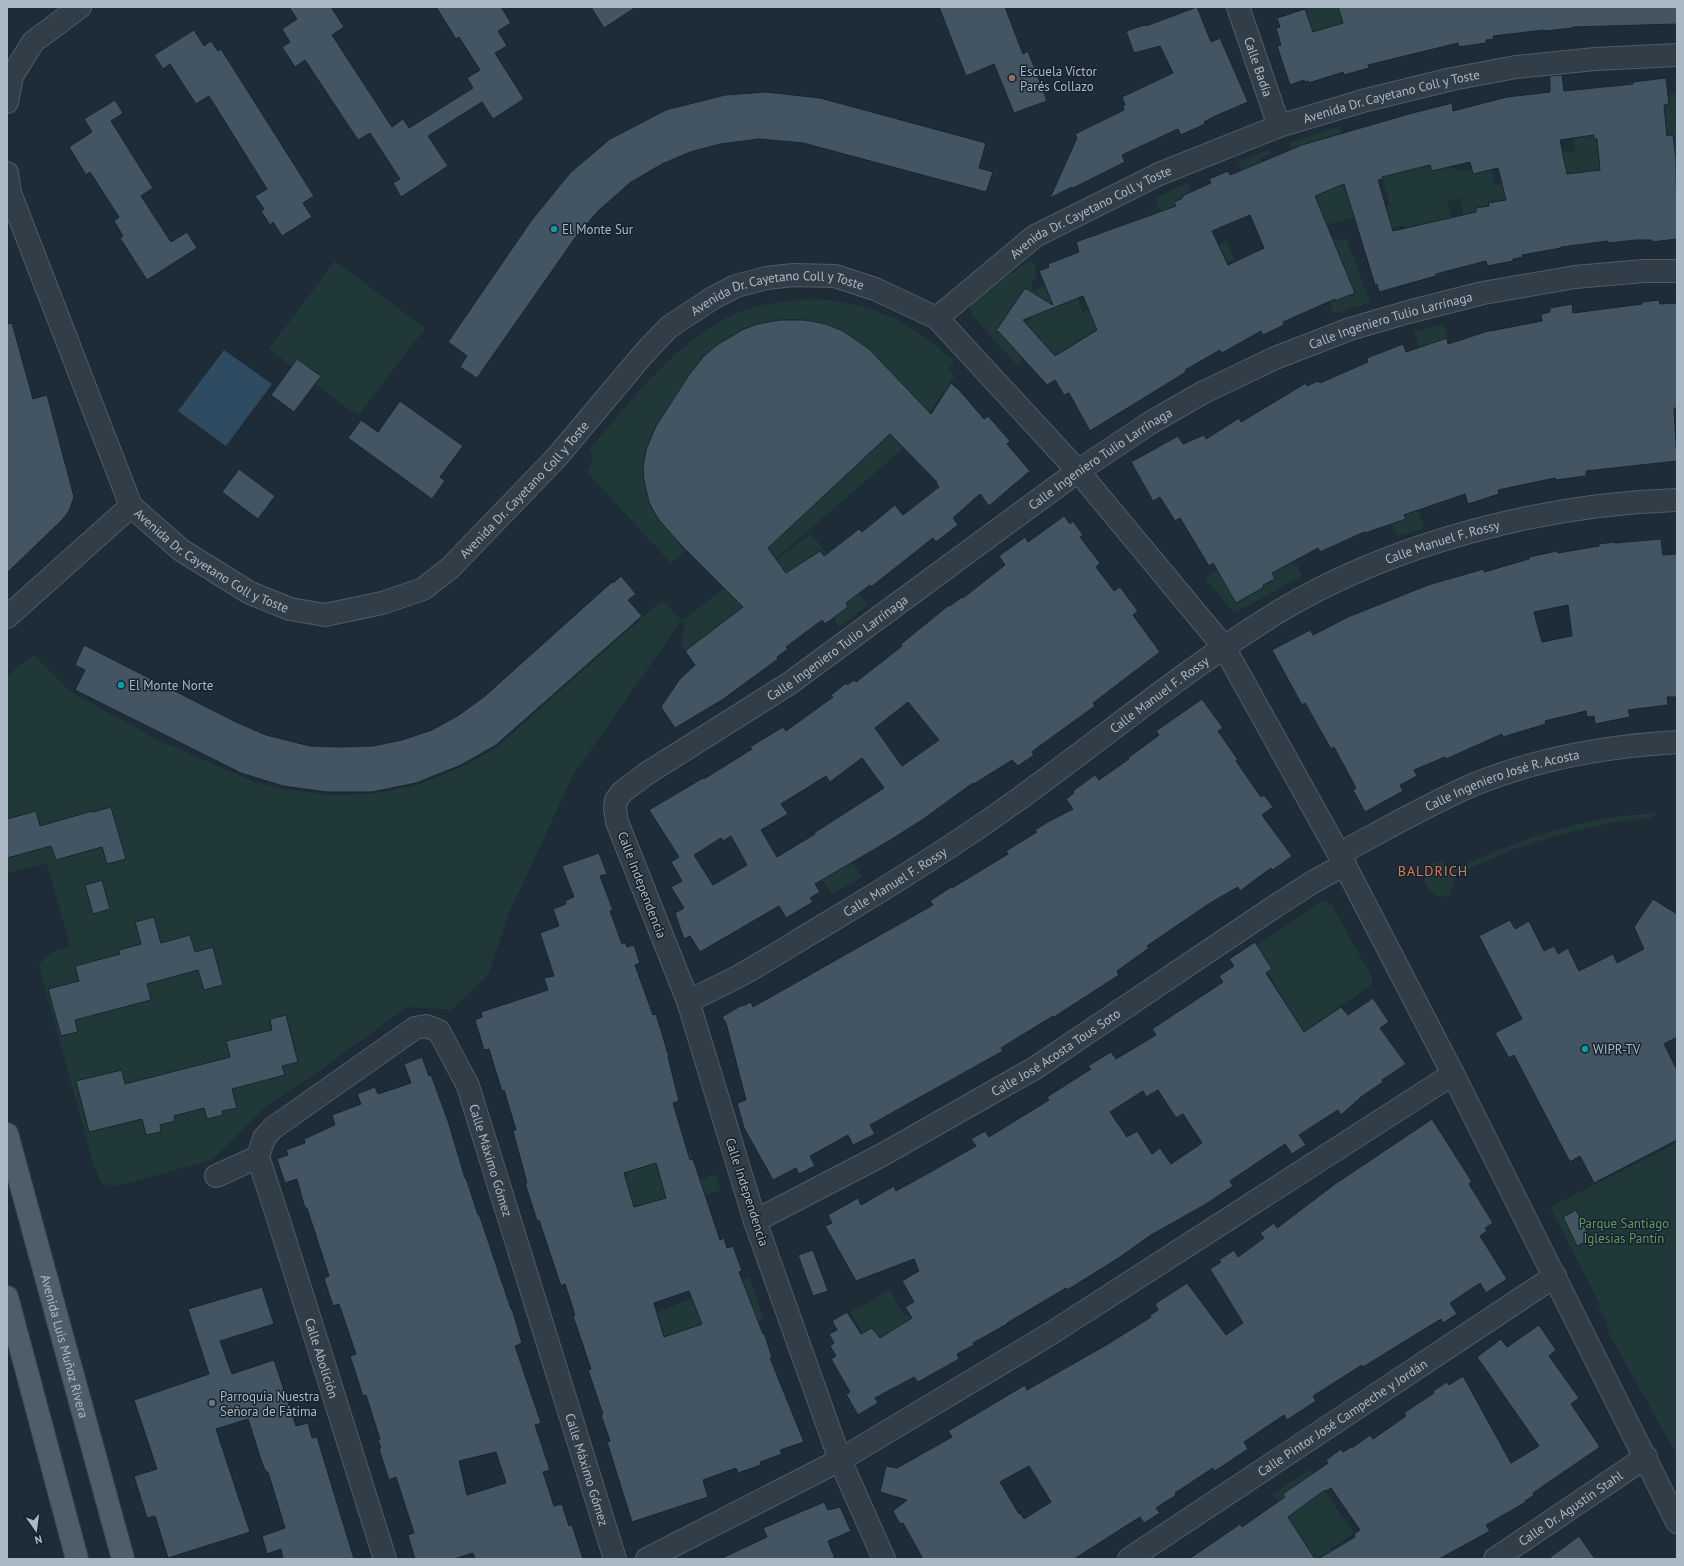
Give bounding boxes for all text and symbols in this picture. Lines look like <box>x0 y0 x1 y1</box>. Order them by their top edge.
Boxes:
street label: Calle Badía <box>1240 34 1277 99</box>
place label: Escuela Víctor Parés Collazo <box>1020 63 1098 95</box>
street label: Avenida Dr. Cayetano Coll y Toste <box>1301 65 1481 127</box>
marker: Escuela Víctor Parés Collazo <box>1007 73 1017 83</box>
street label: Avenida Dr. Cayetano Coll y Toste <box>1006 161 1174 262</box>
place label: El Monte Sur <box>562 221 634 238</box>
marker: El Monte Sur <box>549 224 559 234</box>
street label: Avenida Dr. Cayetano Coll y Toste <box>687 266 866 319</box>
street label: Calle Ingeniero Tulio Larrínaga <box>1306 288 1474 353</box>
street label: Calle Ingeniero Tulio Larrínaga <box>1025 404 1175 513</box>
street label: Avenida Dr. Cayetano Coll y Toste <box>456 417 592 562</box>
street label: Avenida Dr. Cayetano Coll y Toste <box>131 504 291 616</box>
street label: Calle Manuel F. Rossy <box>1382 516 1501 568</box>
street label: Calle Ingeniero Tulio Larrínaga <box>763 591 911 704</box>
street label: Calle Manuel F. Rossy <box>1106 652 1212 737</box>
place label: El Monte Norte <box>129 677 213 694</box>
marker: El Monte Norte <box>116 680 126 690</box>
street label: Calle Ingeniero José R. Acosta <box>1422 745 1581 815</box>
street label: Calle Independencia <box>614 829 670 941</box>
street label: Calle Manuel F. Rossy <box>840 843 950 920</box>
district label: BALDRICH <box>1398 862 1468 880</box>
street label: Calle José Acosta Tous Soto <box>988 1004 1124 1100</box>
place label: WIPR-TV <box>1593 1041 1641 1058</box>
marker: WIPR-TV <box>1580 1044 1590 1054</box>
street label: Calle Máximo Gómez <box>466 1102 517 1219</box>
street label: Calle Independencia <box>721 1136 773 1248</box>
park label: Parque Santiago Iglesias Pantín <box>1579 1215 1669 1247</box>
street label: Avenida Luis Muñoz Rivera <box>37 1272 93 1420</box>
street label: Calle Abolición <box>301 1316 343 1400</box>
street label: Calle Pintor José Campeche y Jordán <box>1254 1355 1430 1480</box>
place label: Parroquia Nuestra Señora de Fátima <box>220 1388 320 1420</box>
marker: Parroquia Nuestra Señora de Fátima <box>207 1398 217 1408</box>
street label: Calle Máximo Gómez <box>562 1411 613 1528</box>
street label: Calle Dr. Agustín Stahl <box>1515 1467 1626 1549</box>
north arrow <box>16 1510 56 1550</box>
text: N <box>33 1532 44 1547</box>

